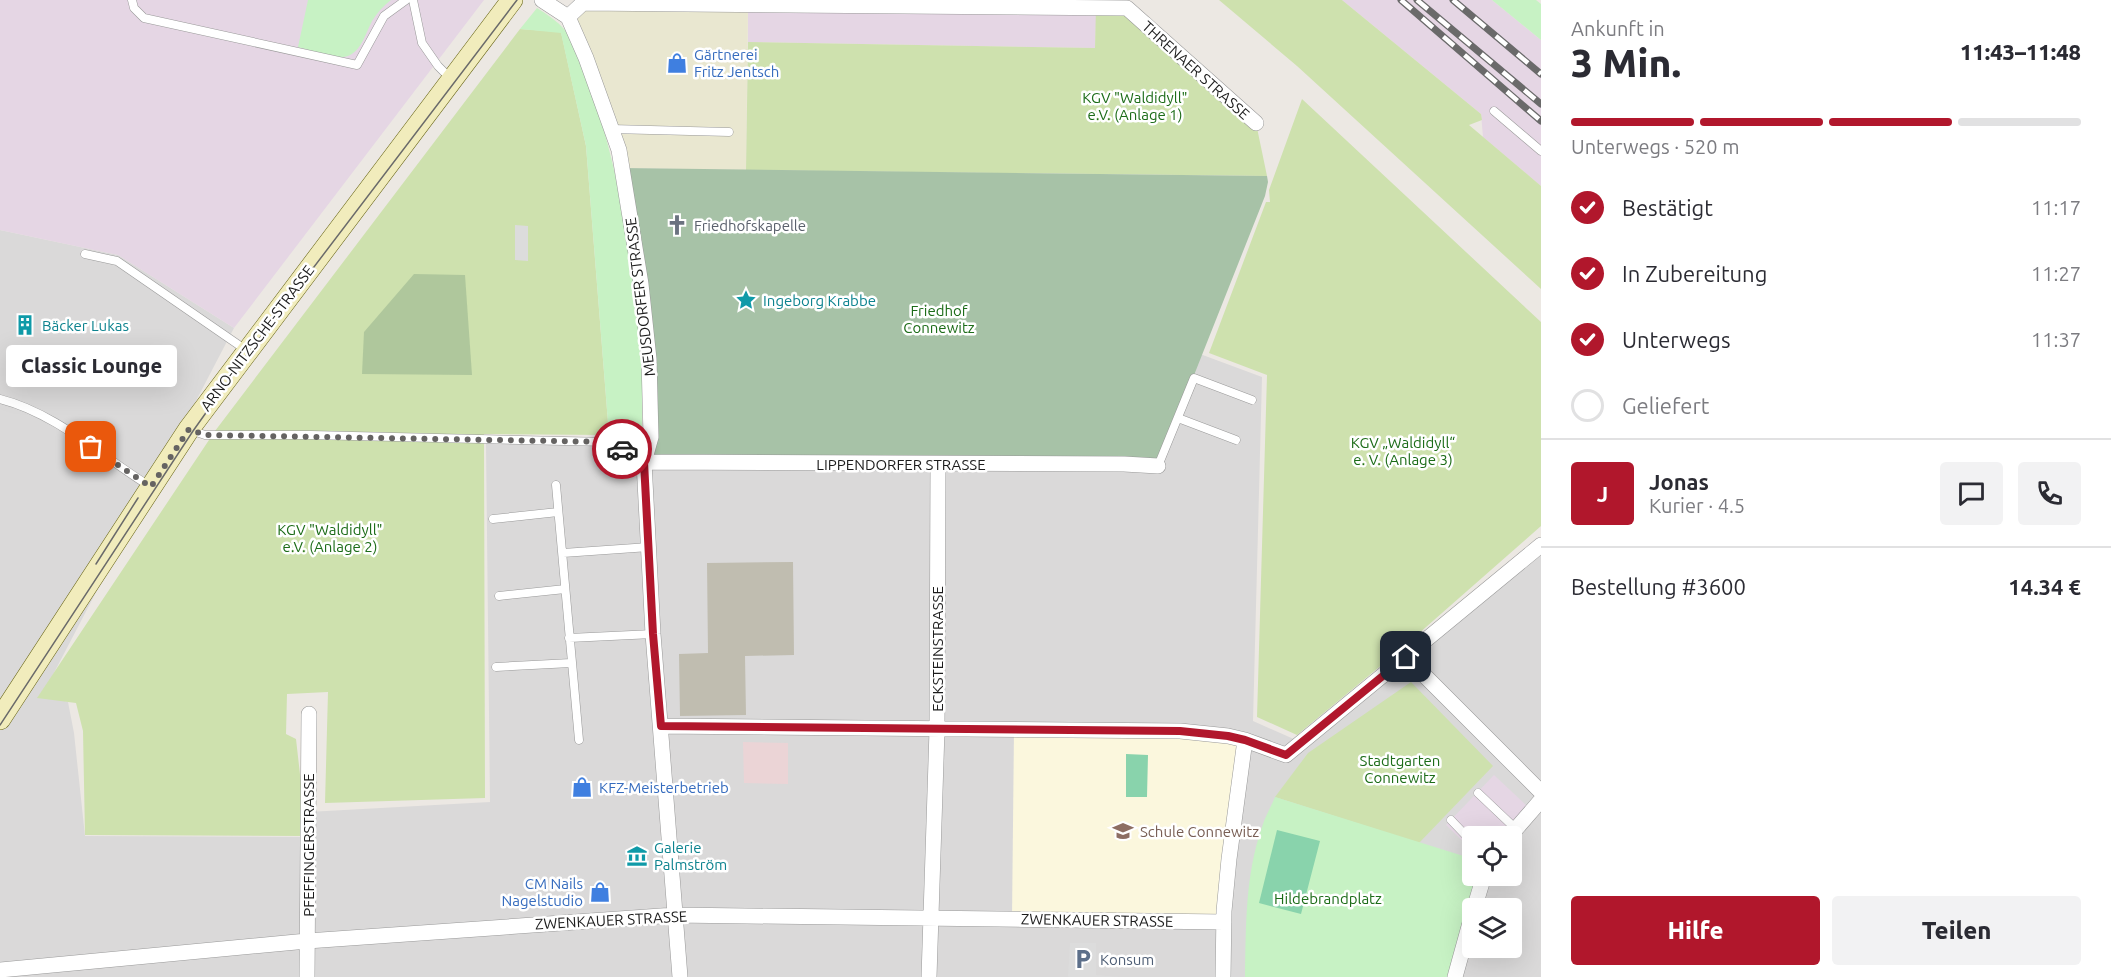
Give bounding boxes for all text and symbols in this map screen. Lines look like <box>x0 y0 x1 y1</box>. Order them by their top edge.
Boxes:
street label: THRENAER STRASSE <box>1139 17 1253 123</box>
text: Ankunft in <box>1571 17 1665 40</box>
text: 11:43–11:48 <box>1960 39 2081 64</box>
text: 3 Min. <box>1571 41 1681 84</box>
place label: Gärtnerei Fritz Jentsch <box>694 46 779 80</box>
shop icon: Gärtnerei Fritz Jentsch <box>665 51 689 75</box>
park label: KGV "Waldidyll" e.V. (Anlage 1) <box>1082 89 1188 123</box>
text: Unterwegs · 520 m <box>1571 135 1739 158</box>
icon: check <box>1571 191 1604 224</box>
text: Bestätigt <box>1622 195 1713 220</box>
text: 11:17 <box>2031 196 2081 219</box>
church icon: Friedhofskapelle <box>665 213 689 237</box>
street label: MEUSDORFER STRASSE <box>622 216 658 378</box>
place label: Friedhofskapelle <box>694 217 806 234</box>
icon: check <box>1571 257 1604 290</box>
text: In Zubereitung <box>1622 261 1767 286</box>
street label: ARNO-NITZSCHE-STRASSE <box>197 262 317 414</box>
text: 11:27 <box>2031 262 2081 285</box>
place icon: Ingeborg Krabbe <box>734 288 758 312</box>
place label: Ingeborg Krabbe <box>763 292 876 309</box>
park label: Friedhof Connewitz <box>903 302 975 336</box>
building icon: Bäcker Lukas <box>13 313 37 337</box>
place label: Bäcker Lukas <box>42 317 129 334</box>
icon: check <box>1571 323 1604 356</box>
text: Unterwegs <box>1622 327 1731 352</box>
text: 11:37 <box>2031 328 2081 351</box>
callout: Classic Lounge <box>5 345 176 387</box>
text: Classic Lounge <box>21 354 162 377</box>
text: Geliefert <box>1622 393 1709 418</box>
courier <box>592 419 652 479</box>
pin <box>65 421 116 472</box>
icon: bag <box>74 430 107 463</box>
icon: car <box>606 433 639 466</box>
park label: KGV „Waldidyll“ e. V. (Anlage 3) <box>1351 434 1455 468</box>
street label: LIPPENDORFER STRASSE <box>816 456 986 473</box>
button: chat <box>1940 462 2003 525</box>
button: phone <box>2018 462 2081 525</box>
text: Jonas <box>1649 469 1709 494</box>
text: J <box>1597 481 1608 506</box>
text: Kurier · 4.5 <box>1649 494 1745 517</box>
park label: KGV "Waldidyll" e.V. (Anlage 2) <box>277 521 383 555</box>
text: Bestellung #3600 <box>1571 574 1746 599</box>
text: 14.34 € <box>2008 574 2081 599</box>
street label: ECKSTEINSTRASSE <box>929 586 946 712</box>
pin <box>1380 631 1431 682</box>
icon: home <box>1389 640 1422 673</box>
park label: Stadtgarten Connewitz <box>1360 752 1440 786</box>
street label: PFEFFINGERSTRASSE <box>300 773 317 917</box>
shop icon: KFZ-Meisterbetrieb <box>570 775 594 799</box>
place label: KFZ-Meisterbetrieb <box>599 779 729 796</box>
school or university icon: Schule Connewitz <box>1111 819 1135 843</box>
place label: Schule Connewitz <box>1140 823 1259 840</box>
map controls <box>1462 826 1522 958</box>
button: locate <box>1462 826 1522 886</box>
place label: Galerie Palmström <box>654 839 727 873</box>
museum icon: Galerie Palmström <box>625 844 649 868</box>
place label: CM Nails Nagelstudio <box>502 875 583 909</box>
shop icon: CM Nails Nagelstudio <box>588 880 612 904</box>
park label: Hildebrandplatz <box>1274 890 1382 907</box>
button: Hilfe <box>1571 896 1820 965</box>
button: Teilen <box>1832 896 2081 965</box>
button: layers <box>1462 898 1522 958</box>
street label: ZWENKAUER STRASSE <box>534 908 688 932</box>
street label: ZWENKAUER STRASSE <box>1021 910 1173 930</box>
parking icon: Konsum <box>1071 947 1095 971</box>
place label: Konsum <box>1100 951 1154 968</box>

